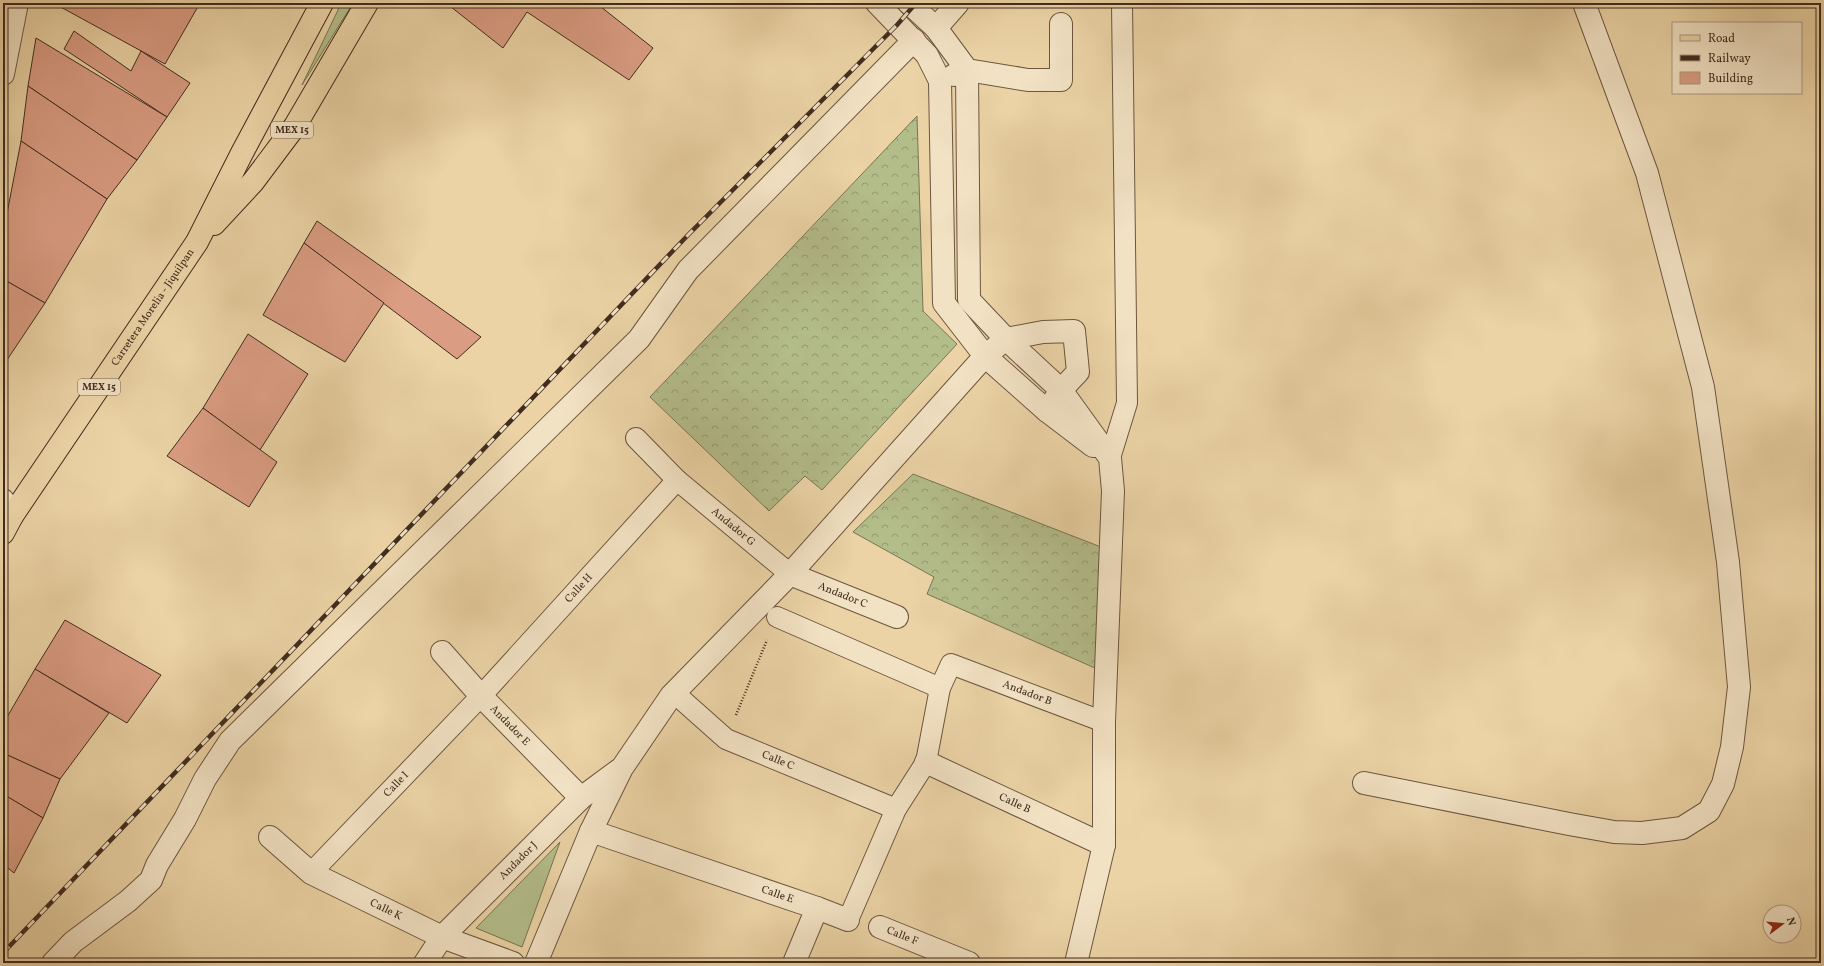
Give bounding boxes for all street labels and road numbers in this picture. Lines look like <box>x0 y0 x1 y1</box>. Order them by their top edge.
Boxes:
road number: MEX 15 <box>271 122 313 138</box>
street label: Carretera Morelia - Jiquilpan <box>108 245 198 369</box>
road number: MEX 15 <box>78 379 120 395</box>
street label: Andador G <box>708 504 759 550</box>
street label: Calle H <box>562 570 596 606</box>
street label: Andador C <box>816 579 870 612</box>
street label: Andador B <box>1000 677 1054 709</box>
street label: Andador E <box>486 702 534 749</box>
street label: Calle C <box>760 747 797 774</box>
street label: Calle I <box>380 768 412 801</box>
street label: Calle B <box>996 790 1033 817</box>
street label: Andador J <box>496 838 541 883</box>
street label: Calle E <box>759 882 796 907</box>
street label: Calle K <box>367 895 405 924</box>
street label: Calle F <box>884 923 920 949</box>

